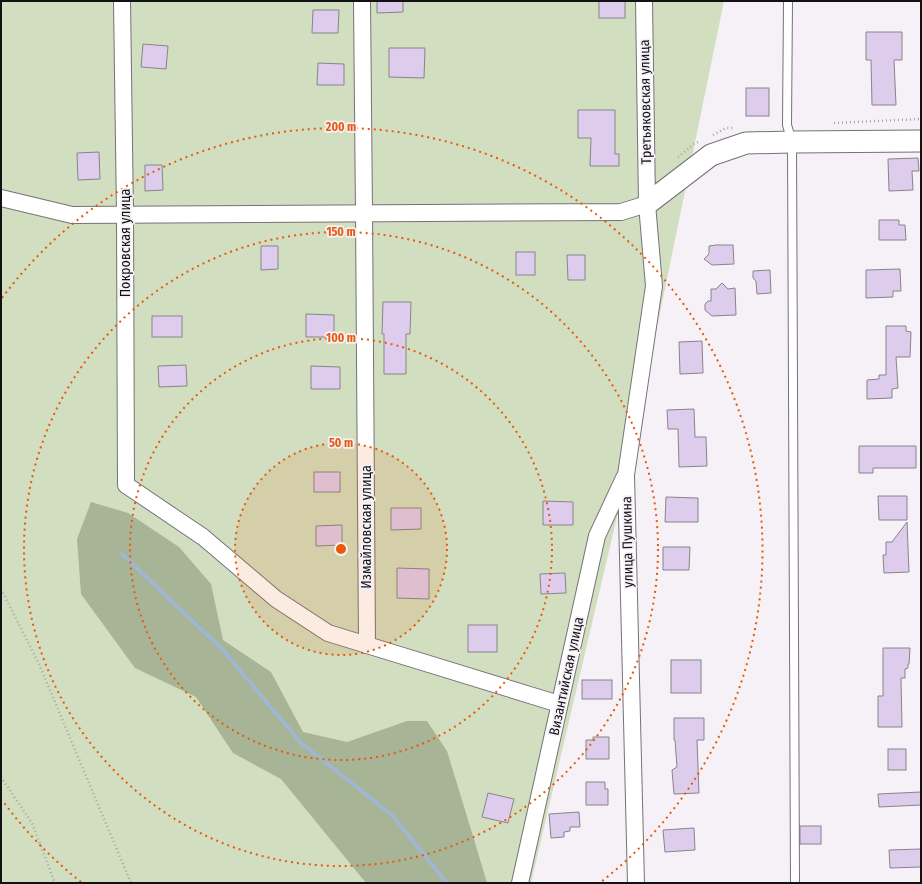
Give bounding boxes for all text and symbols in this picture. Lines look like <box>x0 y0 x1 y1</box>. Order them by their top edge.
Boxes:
street label: Третьяковская улица <box>636 39 655 165</box>
text: 200 m <box>325 120 356 134</box>
street label: Покровская улица <box>117 189 134 297</box>
text: 150 m <box>326 225 356 239</box>
text: 100 m <box>326 331 356 345</box>
text: 50 m <box>329 436 353 450</box>
street label: Измайловская улица <box>358 465 375 589</box>
street label: улица Пушкина <box>618 496 637 588</box>
centre of rings <box>334 542 348 556</box>
street label: Византийская улица <box>546 615 587 737</box>

